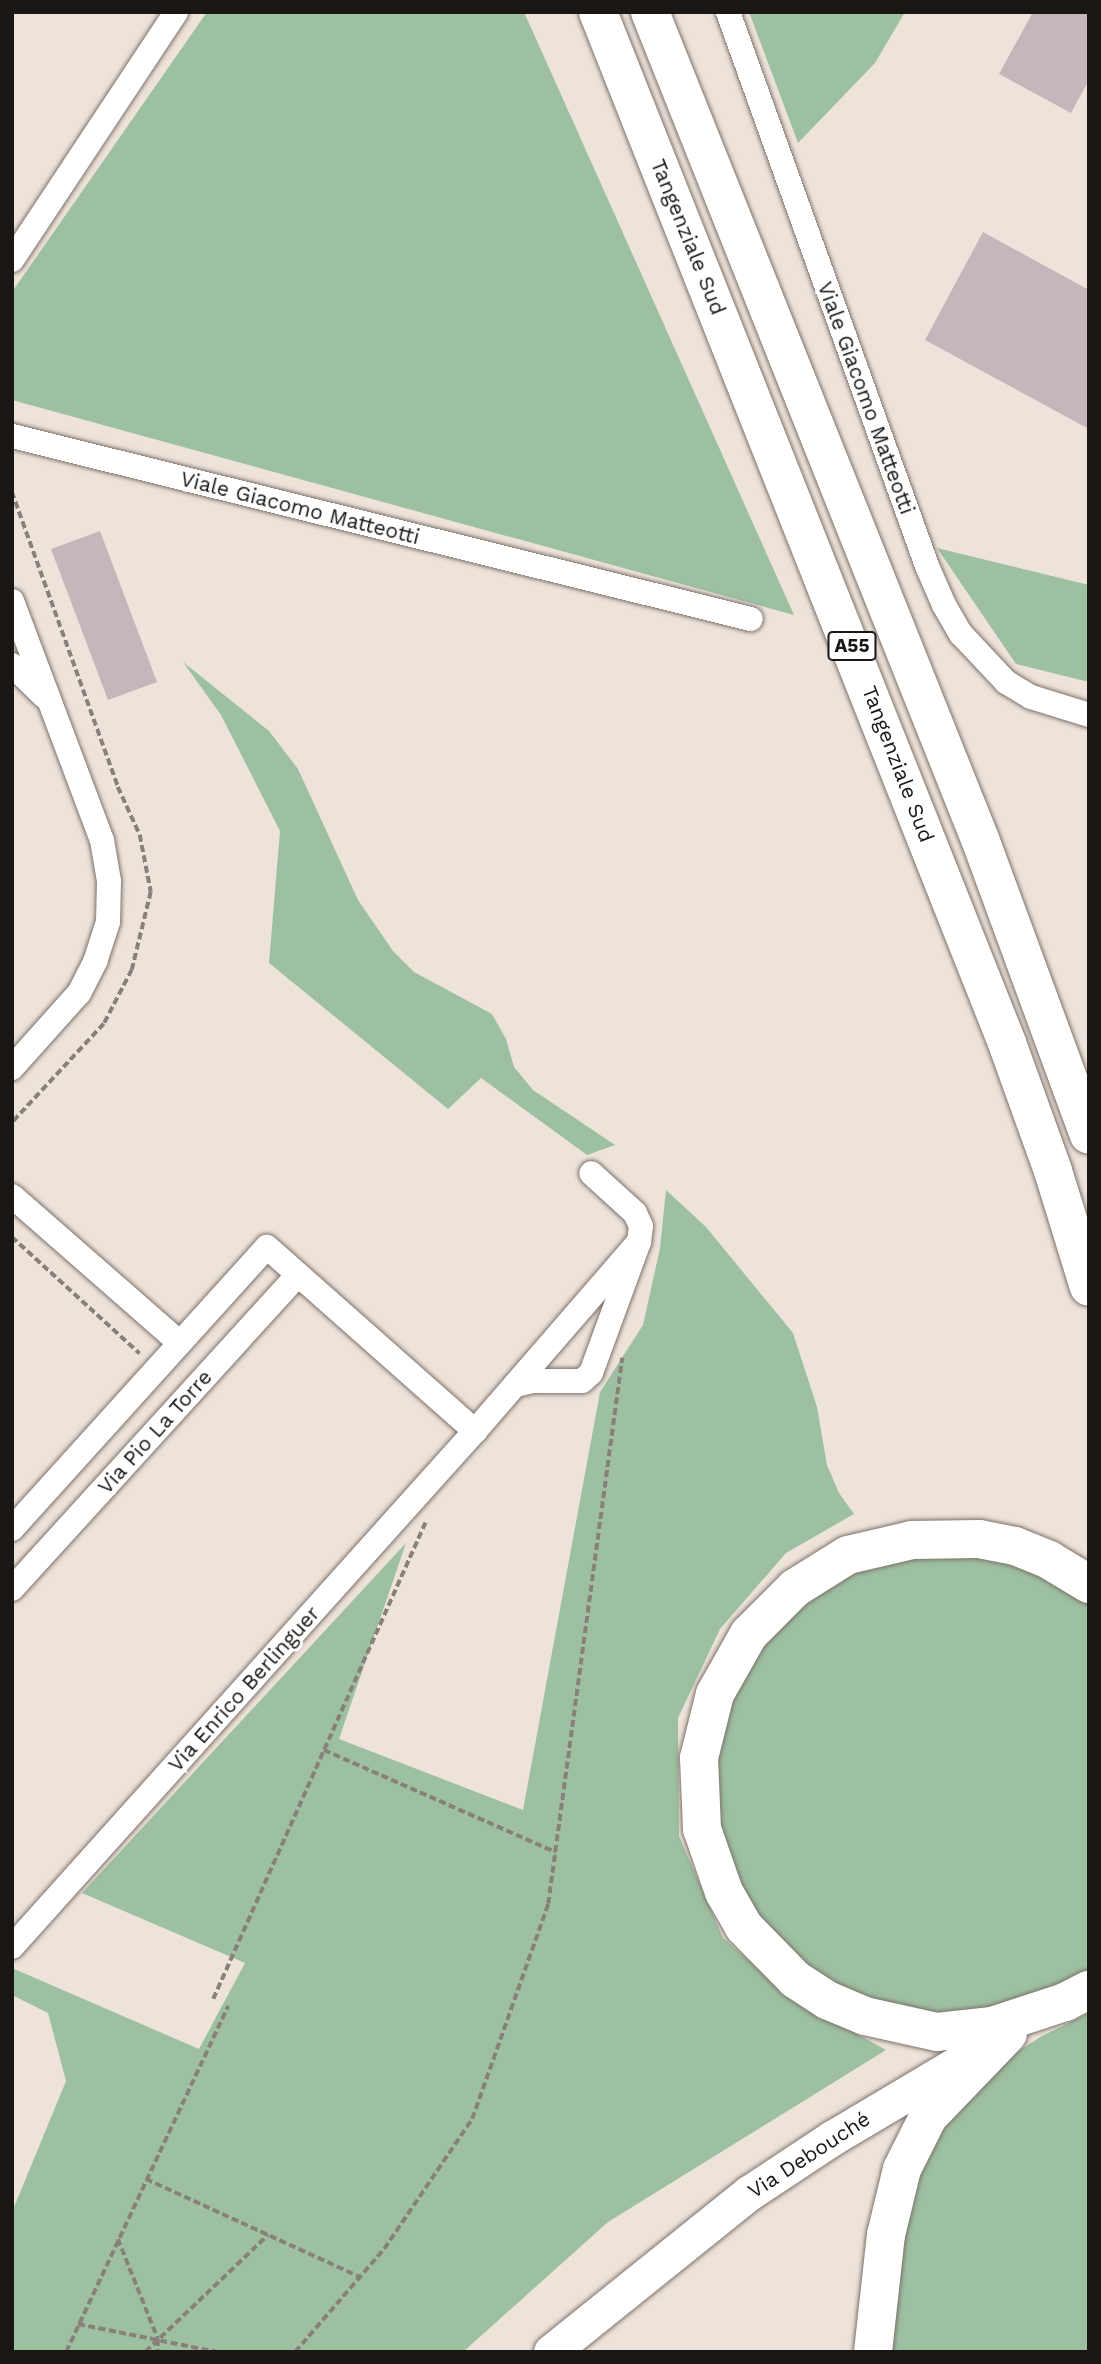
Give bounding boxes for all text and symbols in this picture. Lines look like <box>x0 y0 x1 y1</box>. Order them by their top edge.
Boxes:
street label: Tangenziale Sud <box>645 156 731 318</box>
street label: Viale Giacomo Matteotti <box>812 278 920 518</box>
street label: Viale Giacomo Matteotti <box>178 466 422 550</box>
road number: A55 <box>826 631 878 662</box>
street label: Tangenziale Sud <box>857 682 939 846</box>
street label: Via Pio La Torre <box>92 1364 218 1500</box>
street label: Via Enrico Berlinguer <box>163 1601 325 1777</box>
street label: Via Debouché <box>743 2106 875 2204</box>

